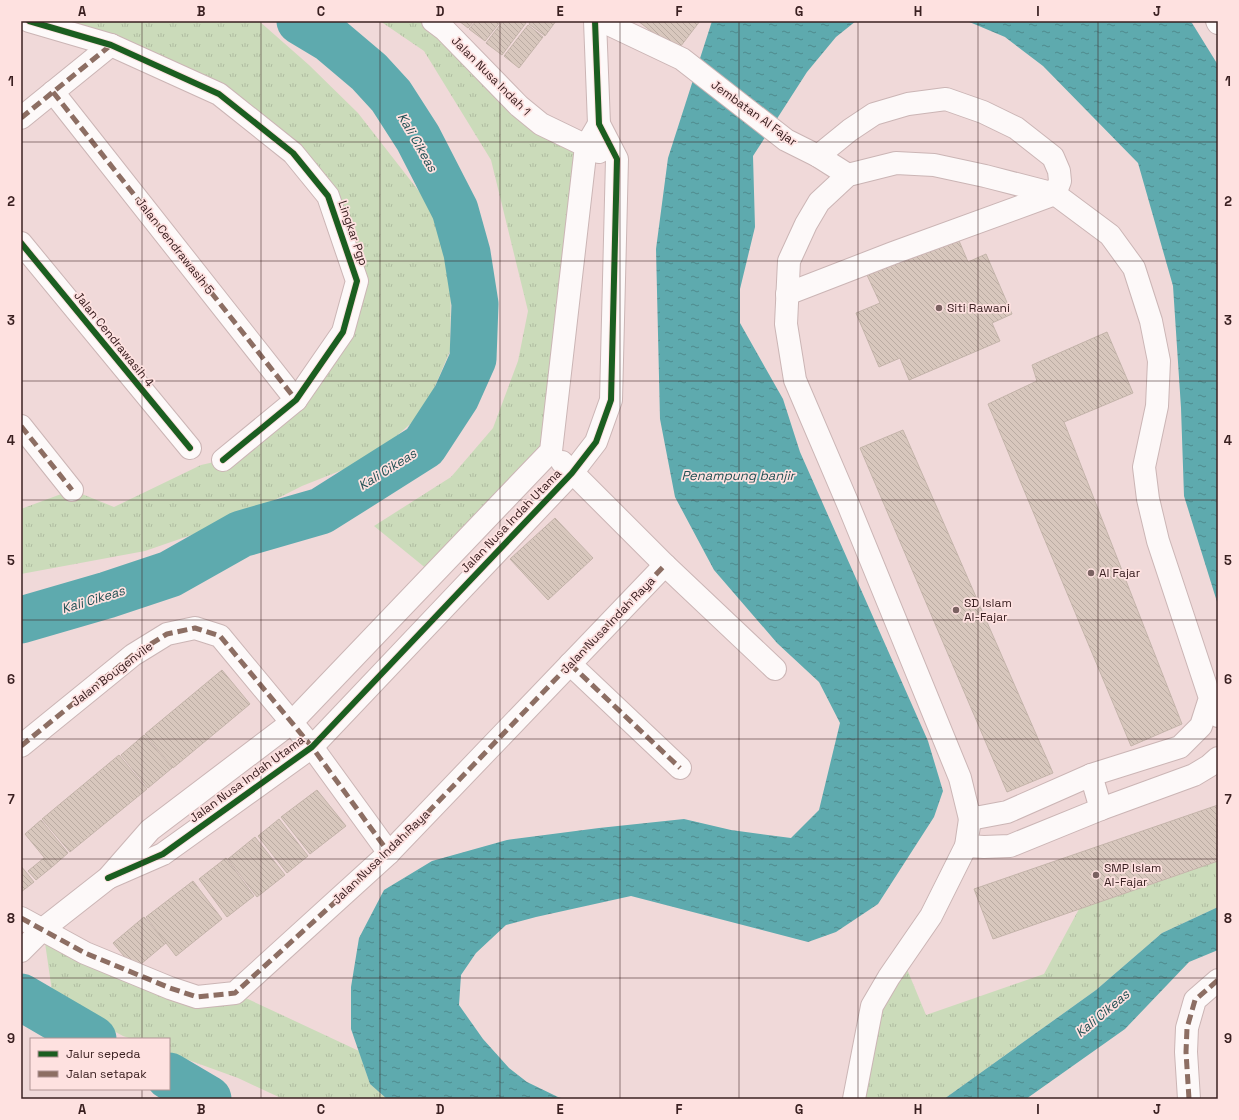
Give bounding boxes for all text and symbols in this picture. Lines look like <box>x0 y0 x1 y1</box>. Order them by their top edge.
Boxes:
text: A <box>78 3 87 20</box>
text: B <box>197 3 206 20</box>
text: C <box>317 3 325 20</box>
text: D <box>436 3 445 20</box>
text: E <box>556 3 564 20</box>
text: F <box>676 3 683 20</box>
text: G <box>795 3 803 20</box>
text: H <box>914 3 922 20</box>
text: I <box>1036 3 1040 20</box>
text: J <box>1153 3 1161 20</box>
street label: Jalan Nusa Indah 1 <box>448 33 534 119</box>
text: 1 <box>8 73 14 90</box>
text: 1 <box>1225 73 1231 90</box>
street label: Jembatan Al Fajar <box>708 76 801 150</box>
water label: Kali Cikeas <box>394 110 442 176</box>
text: 2 <box>7 193 15 210</box>
text: 2 <box>1224 193 1232 210</box>
street label: Jalan Cendrawasih 5 <box>132 194 218 298</box>
street label: Lingkar Pgp <box>334 198 372 268</box>
street label: Jalan Cendrawasih 4 <box>70 288 158 390</box>
place label: Siti Rawani <box>947 300 1010 316</box>
marker: Siti Rawani <box>934 303 944 313</box>
text: 3 <box>7 312 15 329</box>
text: 3 <box>1224 312 1232 329</box>
text: 4 <box>7 432 15 449</box>
text: 4 <box>1224 432 1232 449</box>
water label: Kali Cikeas <box>355 444 420 494</box>
street label: Jalan Nusa Indah Utama <box>457 466 565 576</box>
water label: Penampung banjir <box>681 467 797 484</box>
text: 5 <box>7 552 15 569</box>
text: 5 <box>1224 552 1232 569</box>
place label: Al Fajar <box>1099 565 1141 581</box>
marker: Al Fajar <box>1086 568 1096 578</box>
street label: Jalan Nusa Indah Raya <box>557 573 659 677</box>
water label: Kali Cikeas <box>59 581 128 617</box>
place label: SD Islam Al-Fajar <box>964 595 1012 625</box>
marker: SD Islam Al-Fajar <box>951 605 961 615</box>
street label: Jalan Bougenvile <box>68 638 156 710</box>
text: 6 <box>7 671 15 688</box>
text: 6 <box>1224 671 1232 688</box>
street label: Jalan Nusa Indah Utama <box>186 732 308 826</box>
text: 7 <box>7 791 15 808</box>
text: 7 <box>1224 791 1232 808</box>
street label: Jalan Nusa Indah Raya <box>329 806 433 908</box>
place label: SMP Islam Al-Fajar <box>1104 860 1161 890</box>
marker: SMP Islam Al-Fajar <box>1091 870 1101 880</box>
text: 8 <box>7 910 15 927</box>
text: 8 <box>1224 910 1232 927</box>
water label: Kali Cikeas <box>1072 985 1134 1041</box>
text: 9 <box>7 1030 15 1047</box>
text: 9 <box>1224 1030 1232 1047</box>
legend <box>30 1038 170 1090</box>
text: Jalur sepeda <box>66 1046 141 1062</box>
text: Jalan setapak <box>66 1066 147 1082</box>
text: A <box>78 1101 87 1118</box>
text: B <box>197 1101 206 1118</box>
text: C <box>317 1101 325 1118</box>
text: D <box>436 1101 445 1118</box>
text: E <box>556 1101 564 1118</box>
text: F <box>676 1101 683 1118</box>
text: G <box>795 1101 803 1118</box>
text: H <box>914 1101 922 1118</box>
text: I <box>1036 1101 1040 1118</box>
text: J <box>1153 1101 1161 1118</box>

